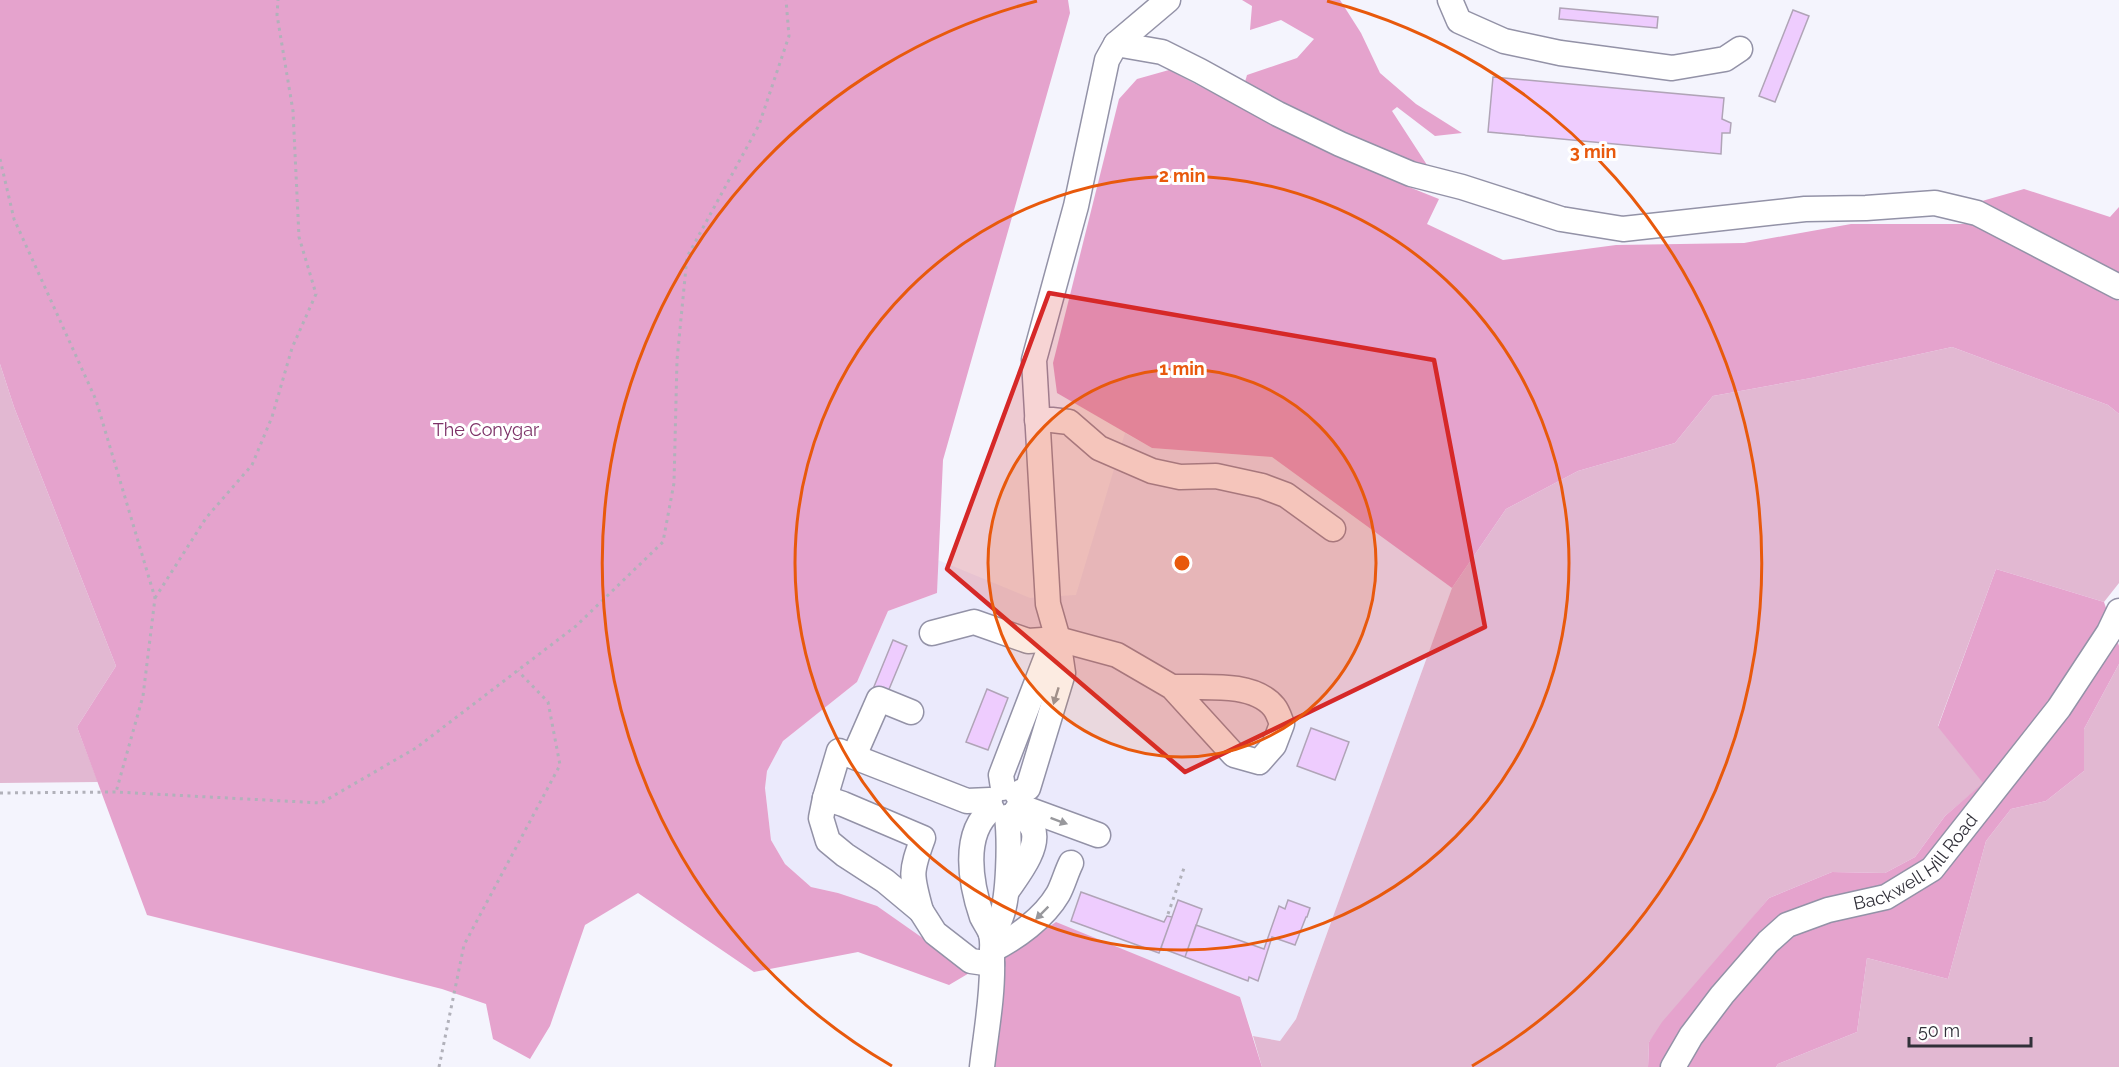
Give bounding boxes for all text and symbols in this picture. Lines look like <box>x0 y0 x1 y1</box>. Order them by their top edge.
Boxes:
text: 3 min <box>1570 141 1616 162</box>
text: 2 min <box>1159 165 1205 186</box>
text: 1 min <box>1159 358 1205 379</box>
park label: The Conygar <box>433 419 540 440</box>
centre of rings <box>1172 553 1192 573</box>
one-way arrow <box>1051 687 1061 705</box>
street label: Backwell Hill Road <box>1851 809 1982 914</box>
one-way arrow <box>1050 816 1068 826</box>
one-way arrow <box>1035 905 1049 919</box>
scale bar <box>1909 1010 2030 1048</box>
text: 50 m <box>1918 1020 1960 1041</box>

